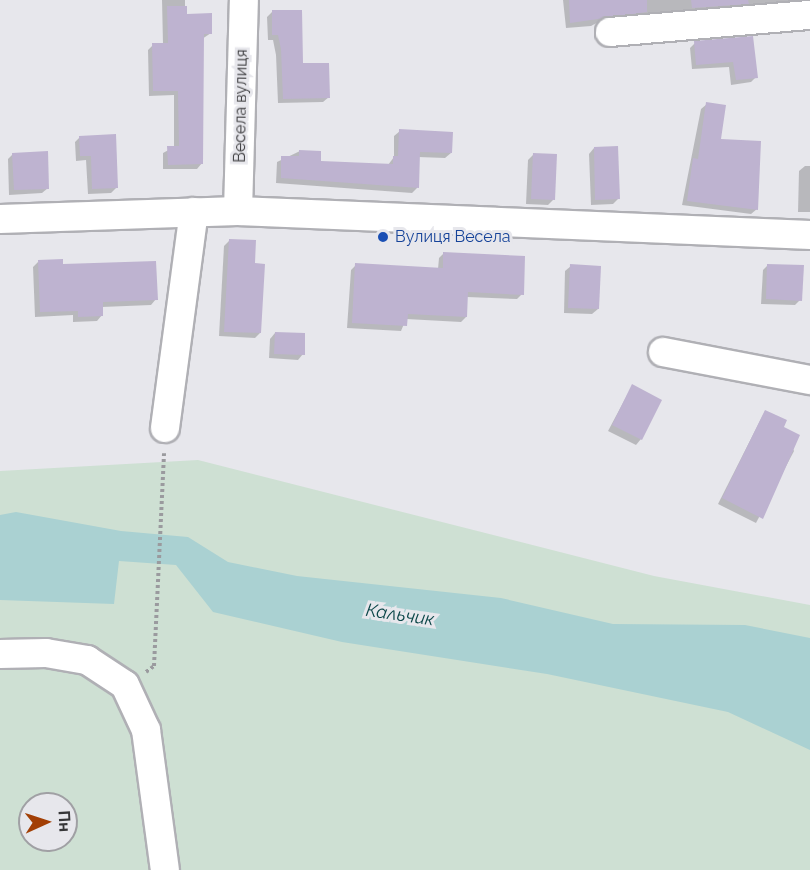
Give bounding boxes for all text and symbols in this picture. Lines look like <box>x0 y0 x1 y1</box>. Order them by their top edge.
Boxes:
street label: Весела вулиця <box>230 49 252 163</box>
place label: Вулиця Весела <box>395 227 511 247</box>
marker: Вулиця Весела <box>376 230 390 244</box>
water label: Кальчик <box>365 600 435 630</box>
north arrow <box>18 792 78 852</box>
text: Пн <box>54 810 75 832</box>

